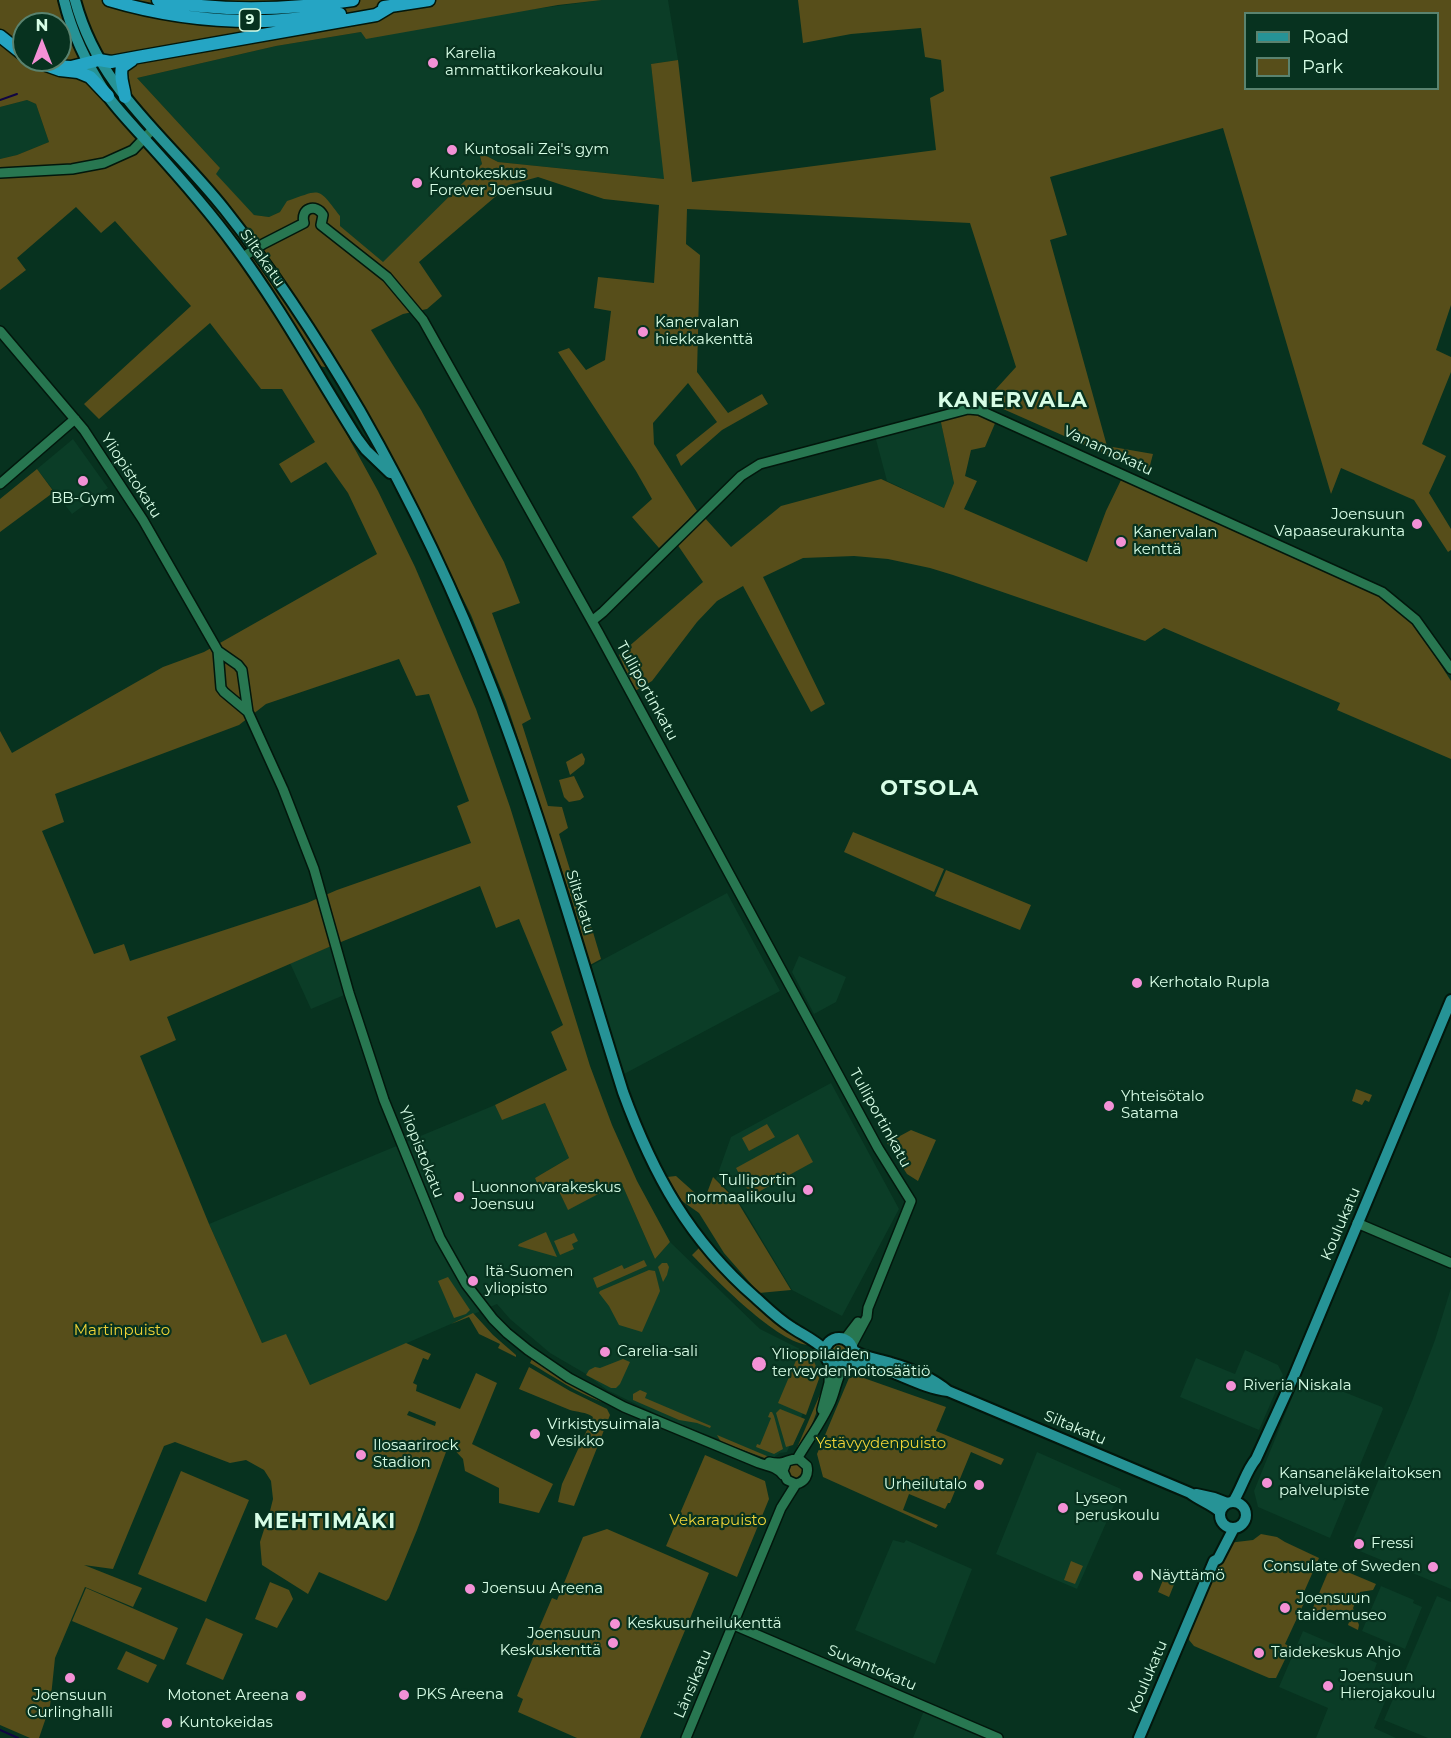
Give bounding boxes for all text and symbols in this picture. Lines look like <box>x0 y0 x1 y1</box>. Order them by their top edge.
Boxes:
road number: 9 <box>240 9 260 31</box>
north arrow <box>12 12 72 72</box>
legend <box>1244 12 1439 90</box>
text: N <box>36 16 48 35</box>
text: Road <box>1302 26 1349 48</box>
place label: Karelia ammattikorkeakoulu <box>445 45 603 80</box>
marker: Karelia ammattikorkeakoulu <box>426 56 440 70</box>
text: Park <box>1302 56 1343 78</box>
place label: Kuntosali Zei's gym <box>464 141 609 159</box>
marker: Kuntosali Zei's gym <box>445 143 459 157</box>
place label: Kuntokeskus Forever Joensuu <box>429 165 553 200</box>
marker: Kuntokeskus Forever Joensuu <box>410 176 424 190</box>
street label: Siltakatu <box>236 226 288 290</box>
place label: Kanervalan hiekkakenttä <box>655 314 753 349</box>
marker: Kanervalan hiekkakenttä <box>636 325 650 339</box>
district label: KANERVALA <box>938 388 1088 414</box>
street label: Vanamokatu <box>1060 422 1156 480</box>
street label: Yliopistokatu <box>97 430 165 522</box>
marker: BB-Gym <box>76 474 90 488</box>
place label: BB-Gym <box>51 490 115 508</box>
place label: Joensuun Vapaaseurakunta <box>1274 506 1405 541</box>
marker: Joensuun Vapaaseurakunta <box>1410 517 1424 531</box>
place label: Kanervalan kenttä <box>1133 524 1217 559</box>
marker: Kanervalan kenttä <box>1114 535 1128 549</box>
street label: Tulliportinkatu <box>612 638 682 744</box>
district label: OTSOLA <box>880 776 980 802</box>
street label: Siltakatu <box>562 868 598 936</box>
place label: Kerhotalo Rupla <box>1149 974 1270 992</box>
marker: Kerhotalo Rupla <box>1130 976 1144 990</box>
street label: Tulliportinkatu <box>845 1065 915 1171</box>
place label: Yhteisötalo Satama <box>1121 1088 1204 1123</box>
marker: Yhteisötalo Satama <box>1102 1099 1116 1113</box>
street label: Yliopistokatu <box>394 1103 448 1201</box>
place label: Tulliportin normaalikoulu <box>687 1172 796 1207</box>
place label: Luonnonvarakeskus Joensuu <box>471 1179 621 1214</box>
marker: Tulliportin normaalikoulu <box>801 1183 815 1197</box>
street label: Koulukatu <box>1318 1185 1364 1263</box>
marker: Luonnonvarakeskus Joensuu <box>452 1190 466 1204</box>
place label: Itä-Suomen yliopisto <box>485 1263 573 1298</box>
marker: Itä-Suomen yliopisto <box>466 1274 480 1288</box>
park label: Martinpuisto <box>74 1322 170 1340</box>
place label: Carelia-sali <box>617 1343 698 1361</box>
marker: Carelia-sali <box>598 1345 612 1359</box>
place label: Ylioppilaiden terveydenhoitosäätiö <box>772 1346 930 1381</box>
marker: Ylioppilaiden terveydenhoitosäätiö <box>750 1355 768 1373</box>
place label: Riveria Niskala <box>1243 1377 1352 1395</box>
marker: Riveria Niskala <box>1224 1379 1238 1393</box>
street label: Siltakatu <box>1041 1407 1109 1449</box>
place label: Virkistysuimala Vesikko <box>547 1416 660 1451</box>
marker: Virkistysuimala Vesikko <box>528 1427 542 1441</box>
park label: Ystävyydenpuisto <box>816 1435 946 1453</box>
place label: Ilosaarirock Stadion <box>373 1437 458 1472</box>
marker: Ilosaarirock Stadion <box>354 1448 368 1462</box>
place label: Kansaneläkelaitoksen palvelupiste <box>1279 1465 1442 1500</box>
place label: Urheilutalo <box>884 1476 967 1494</box>
marker: Kansaneläkelaitoksen palvelupiste <box>1260 1476 1274 1490</box>
marker: Urheilutalo <box>972 1478 986 1492</box>
place label: Lyseon peruskoulu <box>1075 1490 1160 1525</box>
marker: Lyseon peruskoulu <box>1056 1501 1070 1515</box>
district label: MEHTIMÄKI <box>253 1509 397 1535</box>
park label: Vekarapuisto <box>669 1512 767 1530</box>
place label: Fressi <box>1371 1535 1414 1553</box>
marker: Fressi <box>1352 1537 1366 1551</box>
place label: Consulate of Sweden <box>1263 1558 1421 1576</box>
marker: Consulate of Sweden <box>1426 1560 1440 1574</box>
place label: Näyttämö <box>1150 1567 1225 1585</box>
marker: Näyttämö <box>1131 1569 1145 1583</box>
place label: Joensuu Areena <box>482 1580 603 1598</box>
marker: Joensuu Areena <box>463 1582 477 1596</box>
place label: Joensuun taidemuseo <box>1297 1590 1387 1625</box>
marker: Joensuun taidemuseo <box>1278 1601 1292 1615</box>
place label: Keskusurheilukenttä <box>627 1615 782 1633</box>
marker: Keskusurheilukenttä <box>608 1617 622 1631</box>
place label: Joensuun Keskuskenttä <box>500 1625 601 1660</box>
marker: Joensuun Keskuskenttä <box>606 1636 620 1650</box>
street label: Koulukatu <box>1125 1638 1171 1716</box>
street label: Suvantokatu <box>825 1641 919 1695</box>
place label: Taidekeskus Ahjo <box>1271 1644 1401 1662</box>
marker: Taidekeskus Ahjo <box>1252 1646 1266 1660</box>
street label: Länsikatu <box>670 1647 716 1721</box>
place label: Joensuun Hierojakoulu <box>1340 1668 1436 1703</box>
marker: Joensuun Curlinghalli <box>63 1671 77 1685</box>
marker: Joensuun Hierojakoulu <box>1321 1679 1335 1693</box>
place label: PKS Areena <box>416 1686 504 1704</box>
place label: Joensuun Curlinghalli <box>27 1687 113 1722</box>
place label: Motonet Areena <box>167 1687 289 1705</box>
marker: PKS Areena <box>397 1688 411 1702</box>
marker: Motonet Areena <box>294 1689 308 1703</box>
place label: Kuntokeidas <box>179 1714 273 1732</box>
marker: Kuntokeidas <box>160 1716 174 1730</box>

